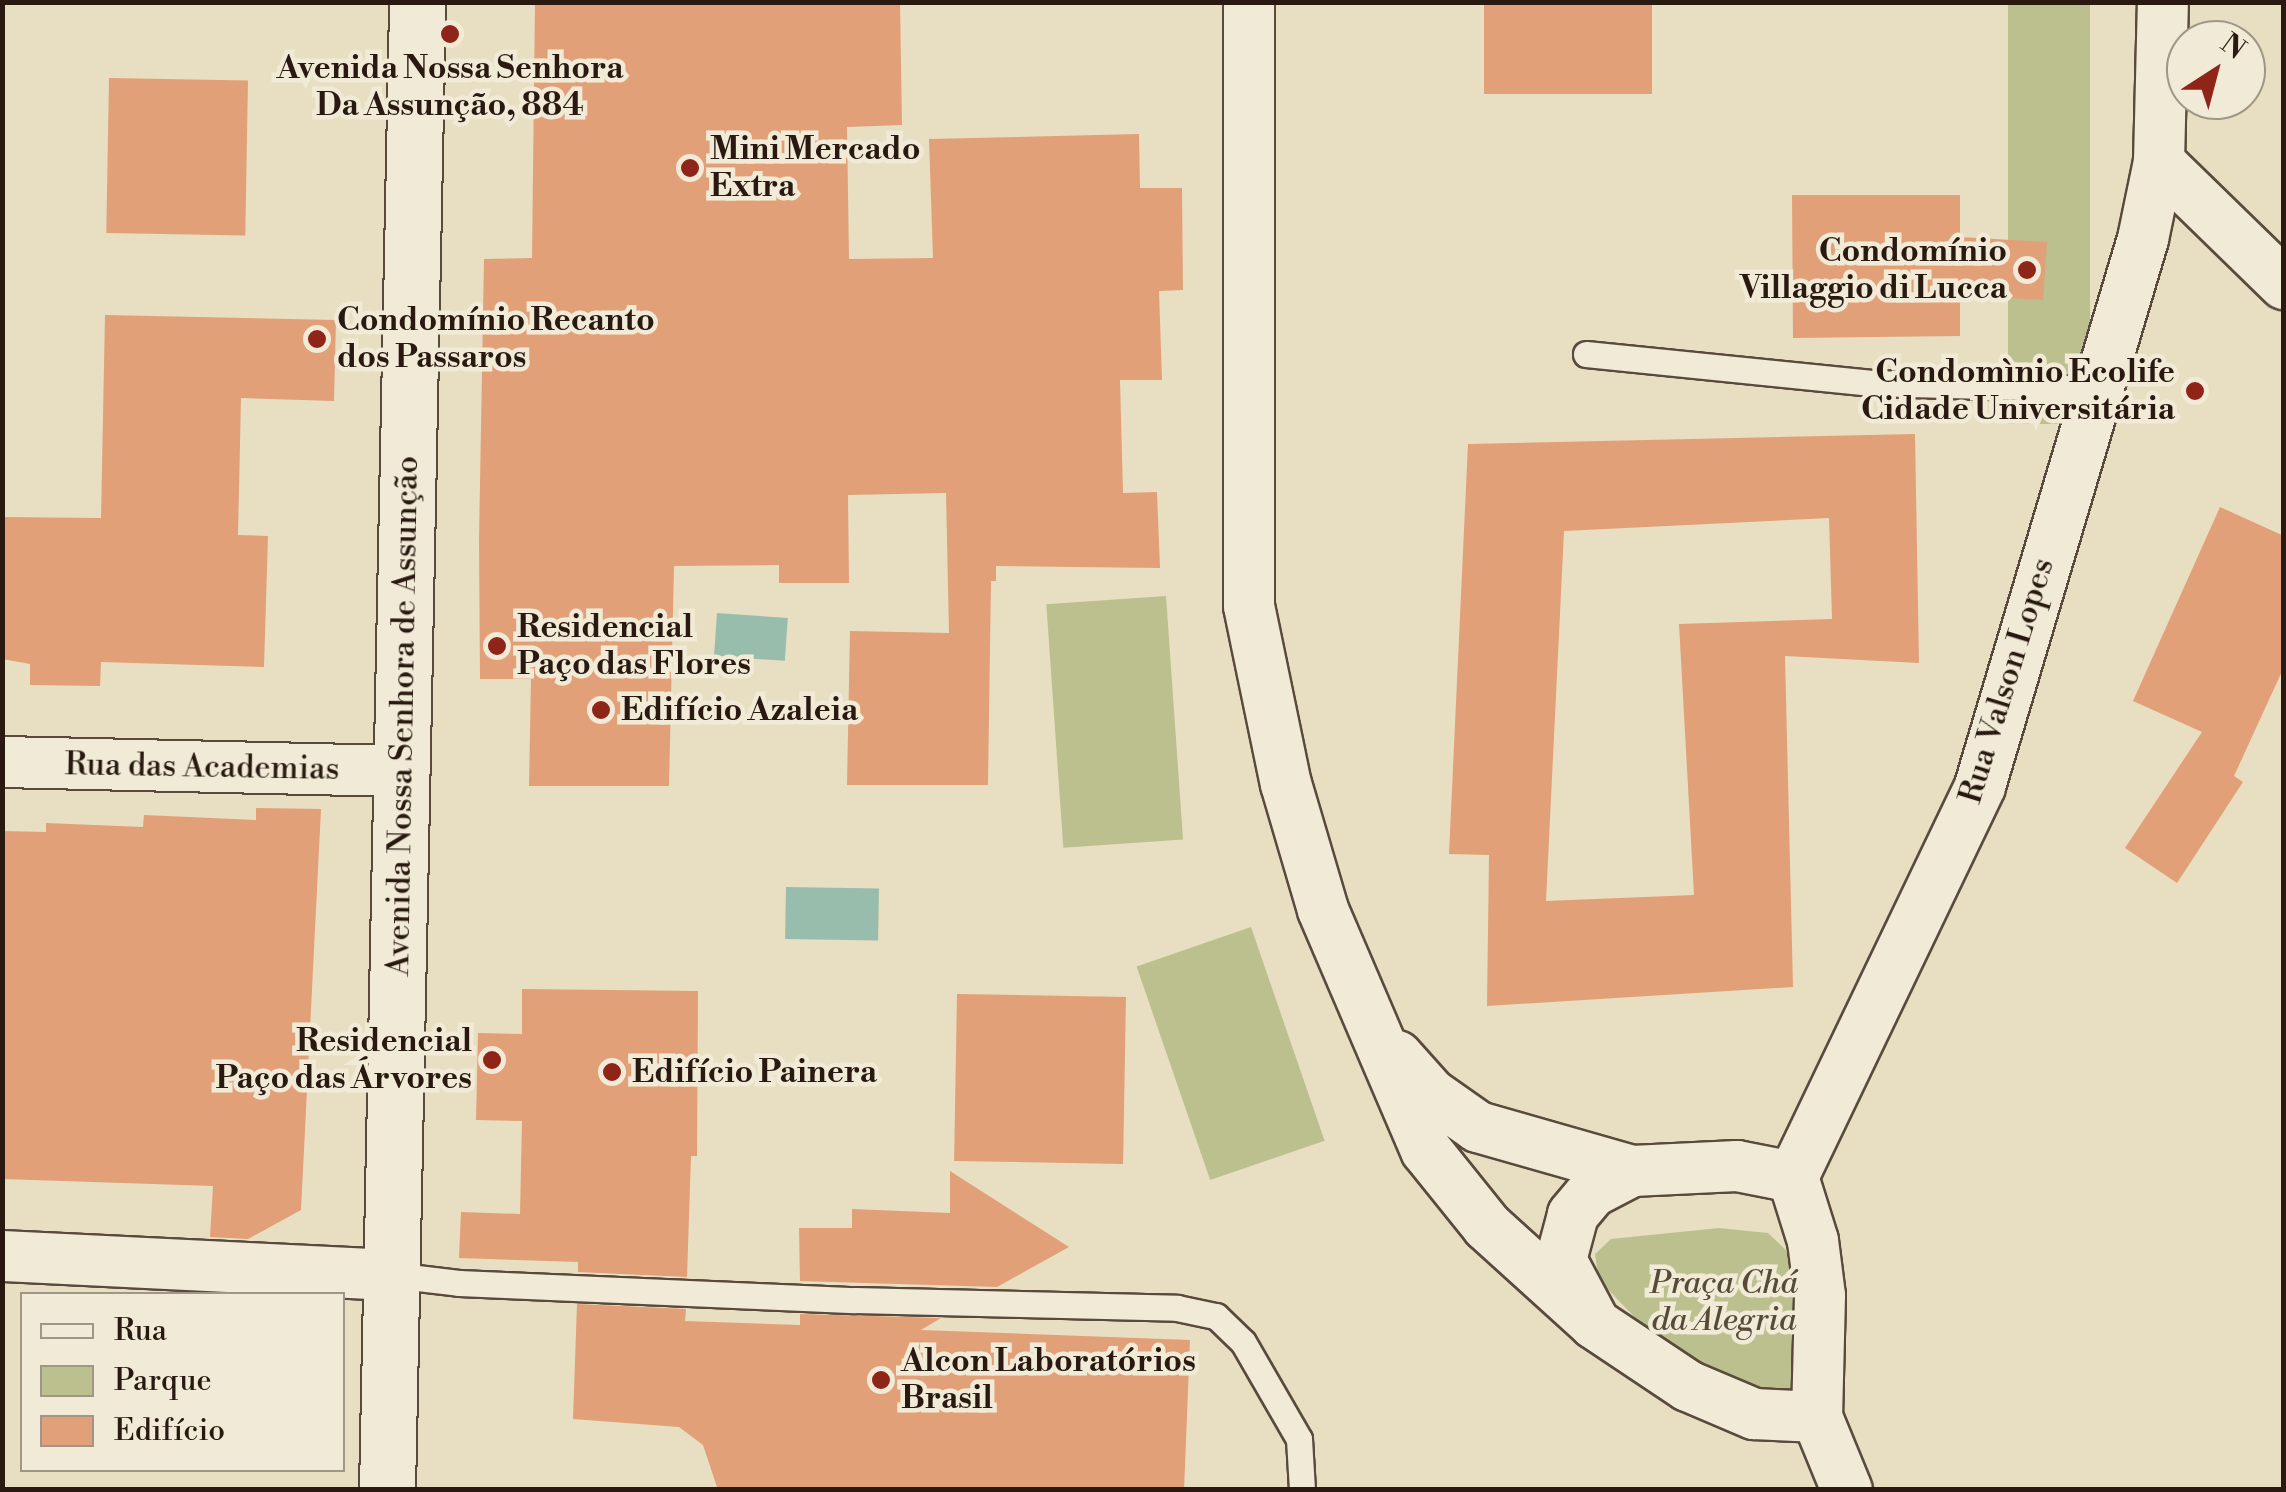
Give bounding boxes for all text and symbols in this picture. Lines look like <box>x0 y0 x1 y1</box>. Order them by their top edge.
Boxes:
north arrow <box>2166 20 2266 120</box>
marker: Avenida Nossa Senhora Da Assunção, 884 <box>439 23 461 45</box>
text: N <box>2214 26 2252 68</box>
place label: Avenida Nossa Senhora Da Assunção, 884 <box>277 50 623 125</box>
place label: Mini Mercado Extra <box>710 131 921 206</box>
marker: Mini Mercado Extra <box>679 157 701 179</box>
place label: Condomínio Villaggio di Lucca <box>1740 233 2007 308</box>
marker: Condomínio Villaggio di Lucca <box>2016 259 2038 281</box>
place label: Condomínio Recanto dos Passaros <box>337 302 655 377</box>
marker: Condomínio Recanto dos Passaros <box>306 328 328 350</box>
place label: Condomìnio Ecolife Cidade Universitária <box>1861 354 2175 429</box>
marker: Condomìnio Ecolife Cidade Universitária <box>2184 380 2206 402</box>
street label: Avenida Nossa Senhora de Assunção <box>379 455 427 977</box>
street label: Rua Valson Lopes <box>1951 554 2063 808</box>
place label: Residencial Paço das Flores <box>517 609 751 684</box>
marker: Residencial Paço das Flores <box>486 635 508 657</box>
place label: Edifício Azaleia <box>621 691 858 729</box>
marker: Edifício Azaleia <box>590 699 612 721</box>
street label: Rua das Academias <box>64 745 340 789</box>
place label: Residencial Paço das Árvores <box>215 1023 472 1098</box>
marker: Residencial Paço das Árvores <box>481 1049 503 1071</box>
place label: Edifício Painera <box>632 1053 877 1091</box>
marker: Edifício Painera <box>601 1061 623 1083</box>
park label: Praça Chá da Alegria <box>1650 1265 1798 1340</box>
legend <box>20 1292 345 1472</box>
text: Rua <box>114 1312 167 1350</box>
place label: Alcon Laboratórios Brasil <box>901 1343 1196 1418</box>
text: Parque <box>114 1362 212 1400</box>
marker: Alcon Laboratórios Brasil <box>870 1369 892 1391</box>
text: Edifício <box>114 1412 225 1450</box>

